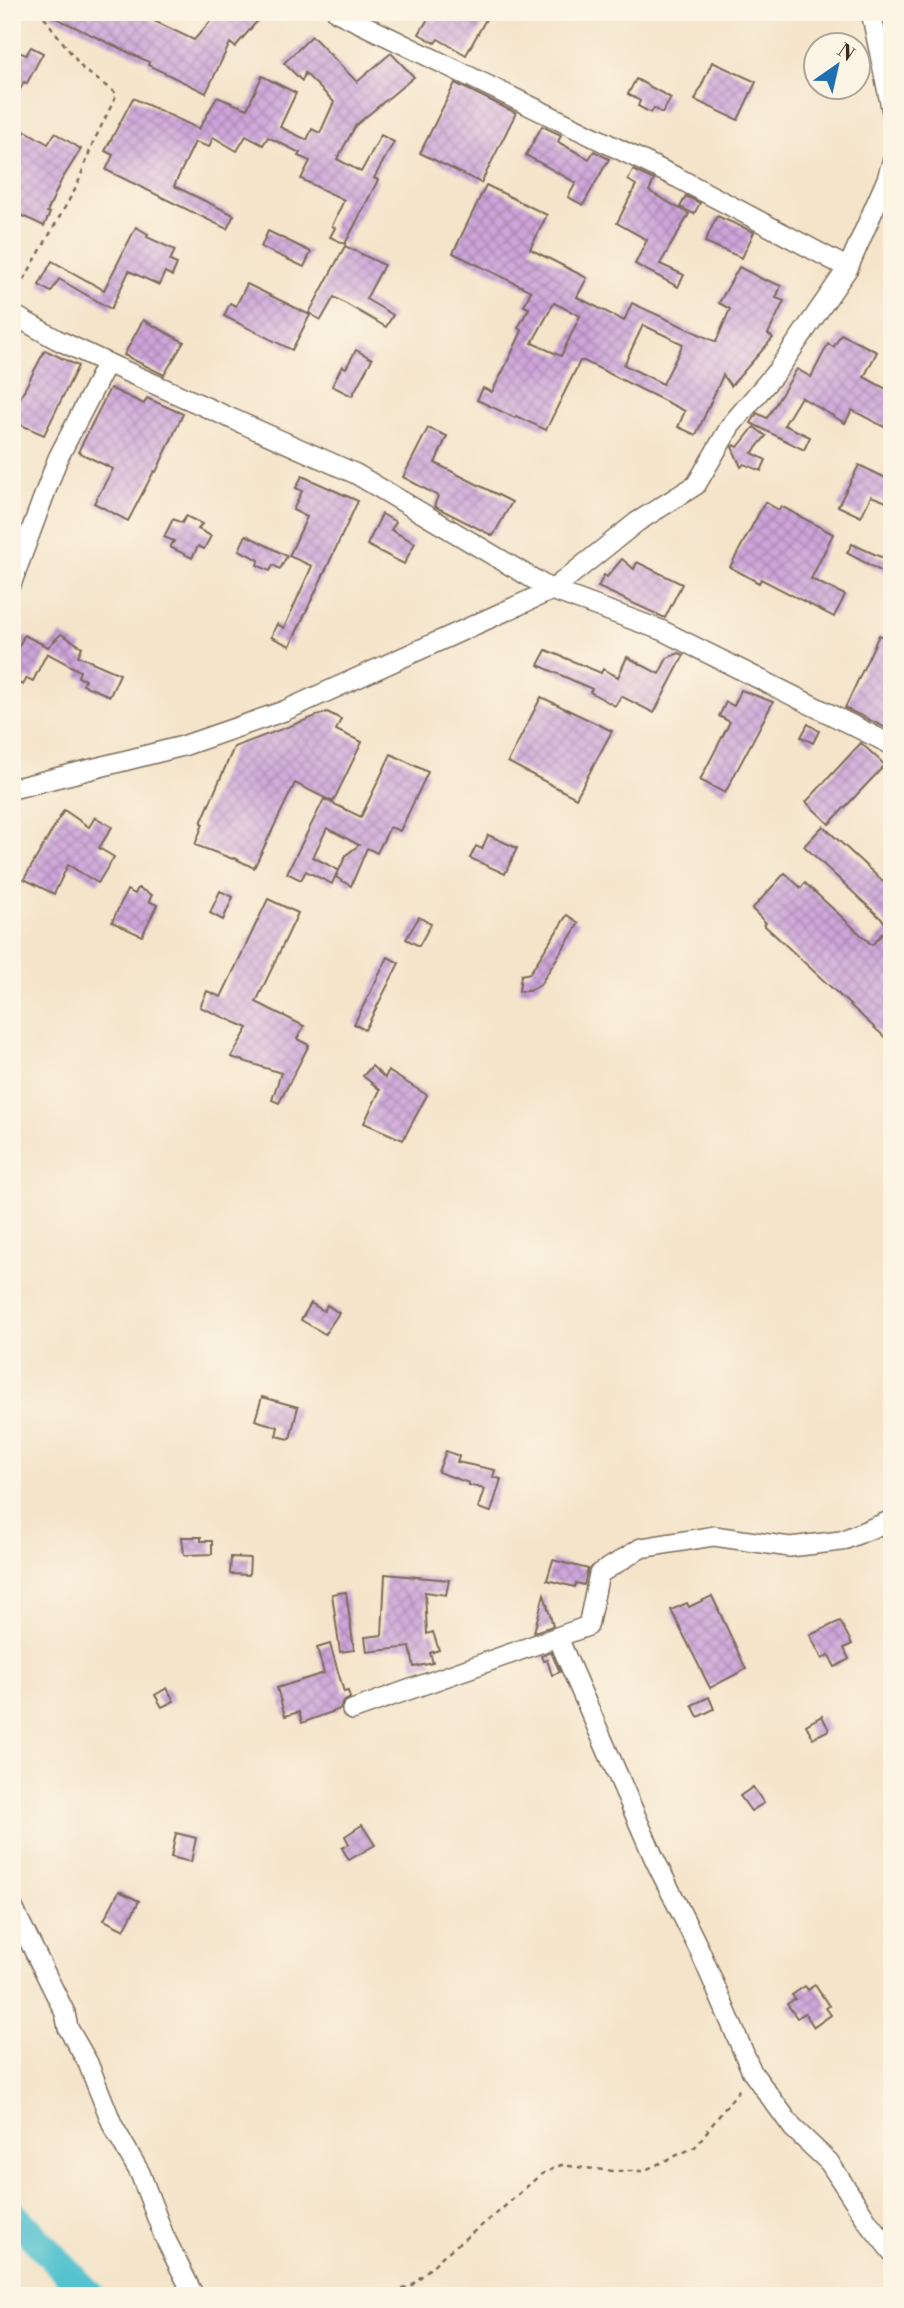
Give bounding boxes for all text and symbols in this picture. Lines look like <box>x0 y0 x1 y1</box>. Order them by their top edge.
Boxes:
north arrow <box>802 32 872 102</box>
text: N <box>833 39 859 67</box>

